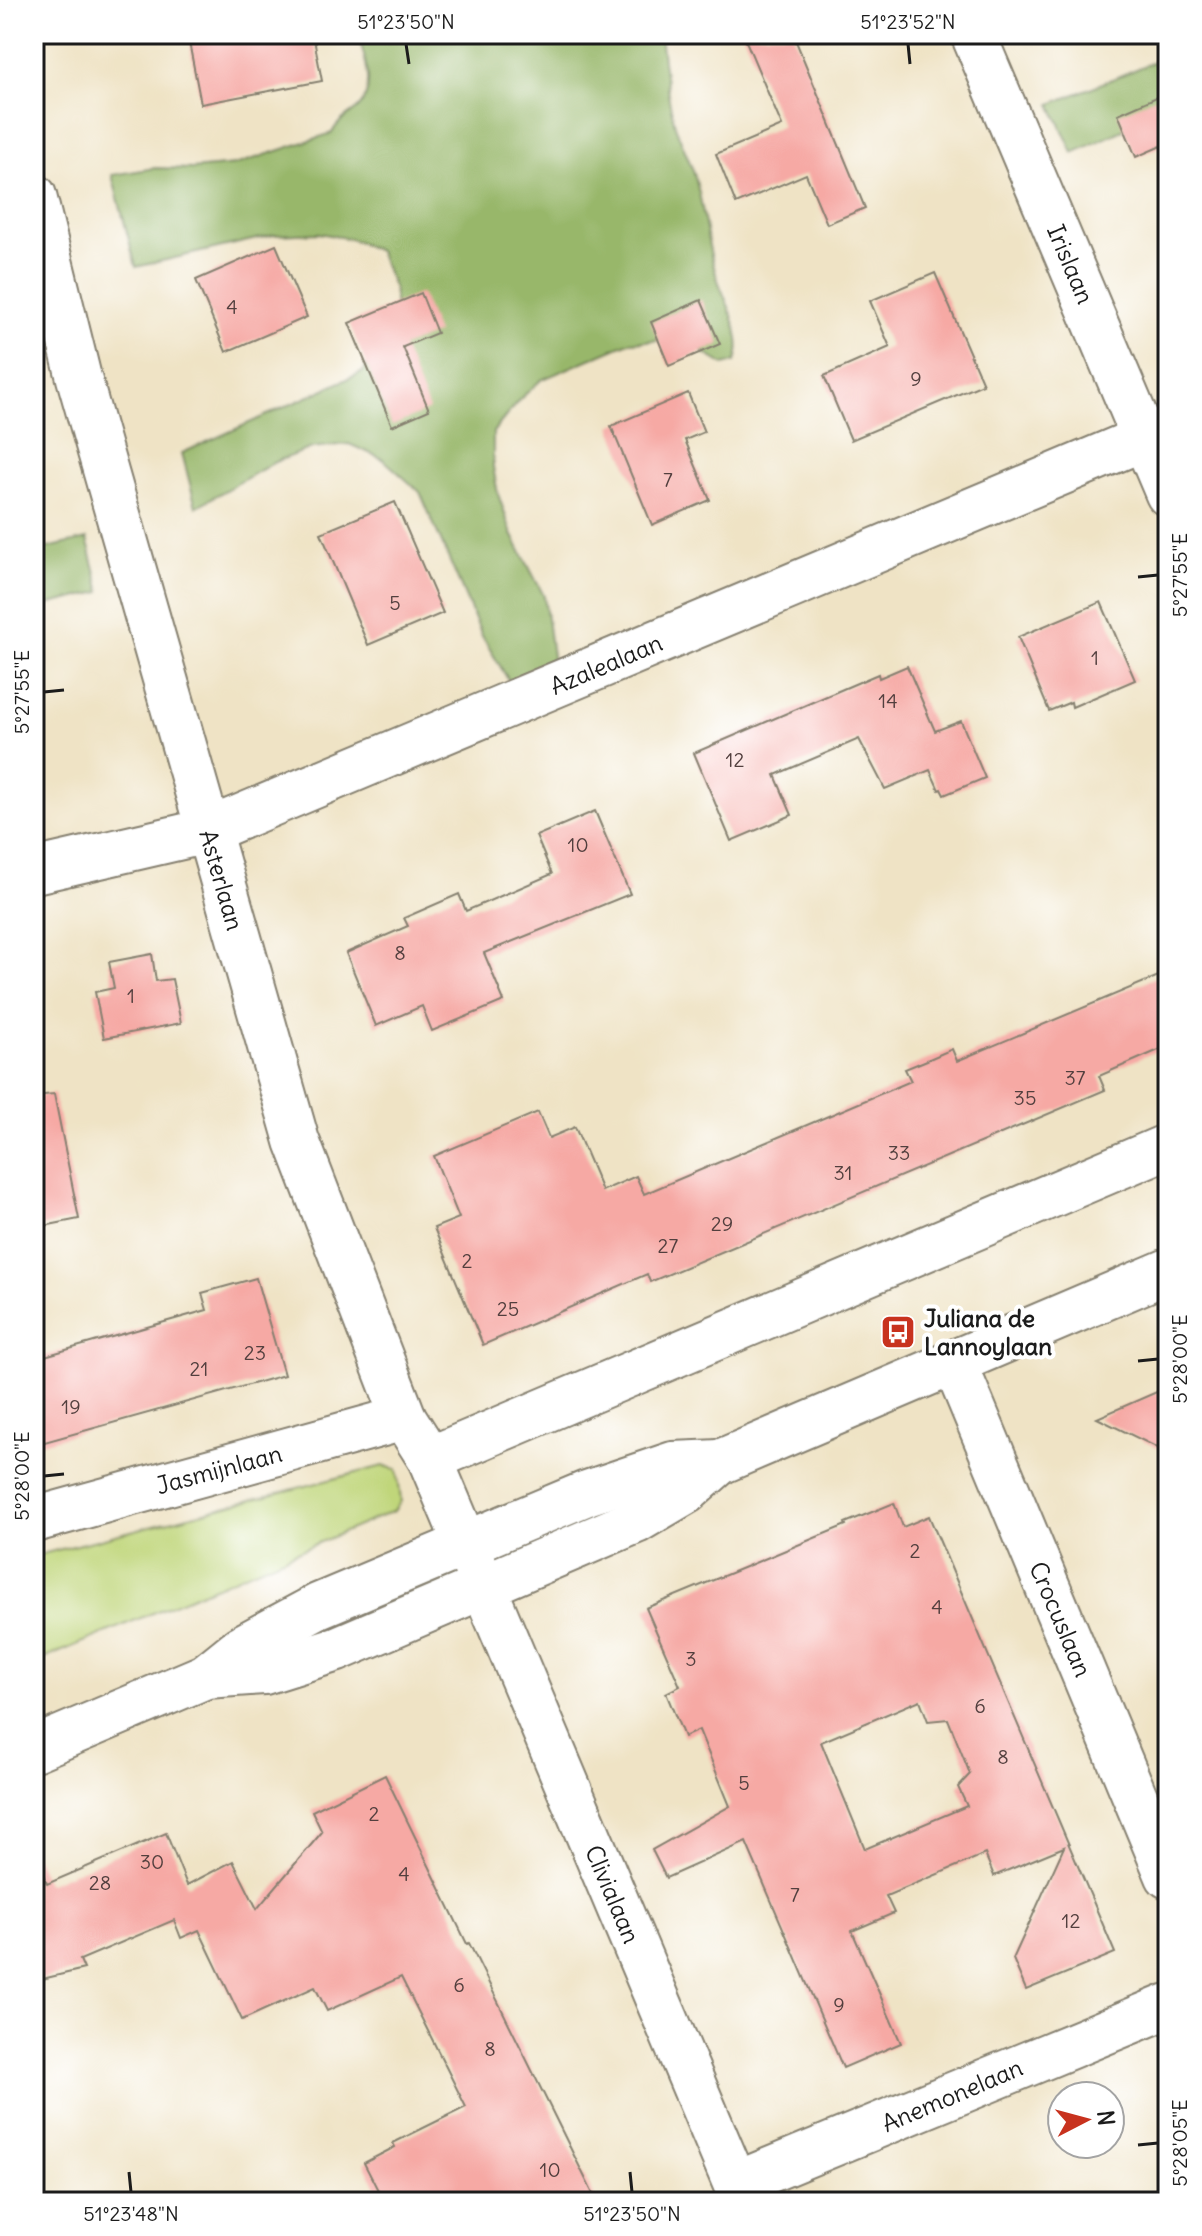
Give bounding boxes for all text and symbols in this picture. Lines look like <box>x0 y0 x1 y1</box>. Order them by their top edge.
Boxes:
text: 51°23'50"N <box>357 9 455 34</box>
text: 51°23'52"N <box>860 9 956 34</box>
street label: Irislaan <box>1041 220 1101 308</box>
house number: 4 <box>226 294 238 319</box>
house number: 9 <box>910 366 922 391</box>
house number: 7 <box>663 467 673 492</box>
text: 5°27'55"E <box>1167 533 1192 617</box>
house number: 5 <box>389 590 401 615</box>
street label: Azalealaan <box>545 627 667 701</box>
house number: 1 <box>1091 645 1099 670</box>
text: 5°27'55"E <box>9 650 34 734</box>
house number: 14 <box>878 688 898 713</box>
house number: 12 <box>726 747 744 772</box>
street label: Asterlaan <box>193 826 251 934</box>
house number: 10 <box>567 832 589 857</box>
house number: 8 <box>394 940 406 965</box>
house number: 1 <box>127 983 135 1008</box>
house number: 37 <box>1064 1065 1086 1090</box>
house number: 35 <box>1014 1085 1036 1110</box>
house number: 33 <box>888 1140 910 1165</box>
house number: 31 <box>833 1160 853 1185</box>
house number: 29 <box>711 1211 733 1236</box>
house number: 27 <box>658 1233 679 1258</box>
house number: 2 <box>462 1248 473 1273</box>
house number: 25 <box>497 1296 519 1321</box>
place label: Juliana de Lannoylaan <box>924 1303 1052 1361</box>
bus stop icon: Juliana de Lannoylaan <box>879 1313 917 1351</box>
text: 5°28'00"E <box>1167 1314 1192 1404</box>
house number: 23 <box>244 1340 266 1365</box>
house number: 21 <box>190 1356 208 1381</box>
house number: 19 <box>61 1394 81 1419</box>
text: 5°28'00"E <box>9 1431 34 1521</box>
street label: Jasmijnlaan <box>153 1438 285 1500</box>
house number: 2 <box>910 1538 921 1563</box>
street label: Crocuslaan <box>1023 1557 1099 1681</box>
house number: 4 <box>931 1594 943 1619</box>
house number: 3 <box>685 1646 697 1671</box>
house number: 6 <box>974 1693 986 1718</box>
house number: 8 <box>997 1744 1009 1769</box>
house number: 5 <box>738 1770 750 1795</box>
house number: 2 <box>369 1801 380 1826</box>
street label: Clivialaan <box>579 1840 647 1948</box>
house number: 30 <box>140 1849 164 1874</box>
house number: 4 <box>398 1861 410 1886</box>
house number: 28 <box>89 1870 111 1895</box>
house number: 7 <box>790 1882 800 1907</box>
house number: 12 <box>1062 1908 1080 1933</box>
house number: 6 <box>453 1972 465 1997</box>
house number: 9 <box>833 1992 845 2017</box>
house number: 8 <box>484 2036 496 2061</box>
street label: Anemonelaan <box>877 2052 1027 2138</box>
north arrow <box>1046 2080 1126 2160</box>
text: 5°28'05"E <box>1167 2099 1192 2187</box>
text: N <box>1091 2109 1121 2127</box>
house number: 10 <box>539 2157 561 2182</box>
text: 51°23'48"N <box>83 2201 179 2226</box>
text: 51°23'50"N <box>583 2201 681 2226</box>

